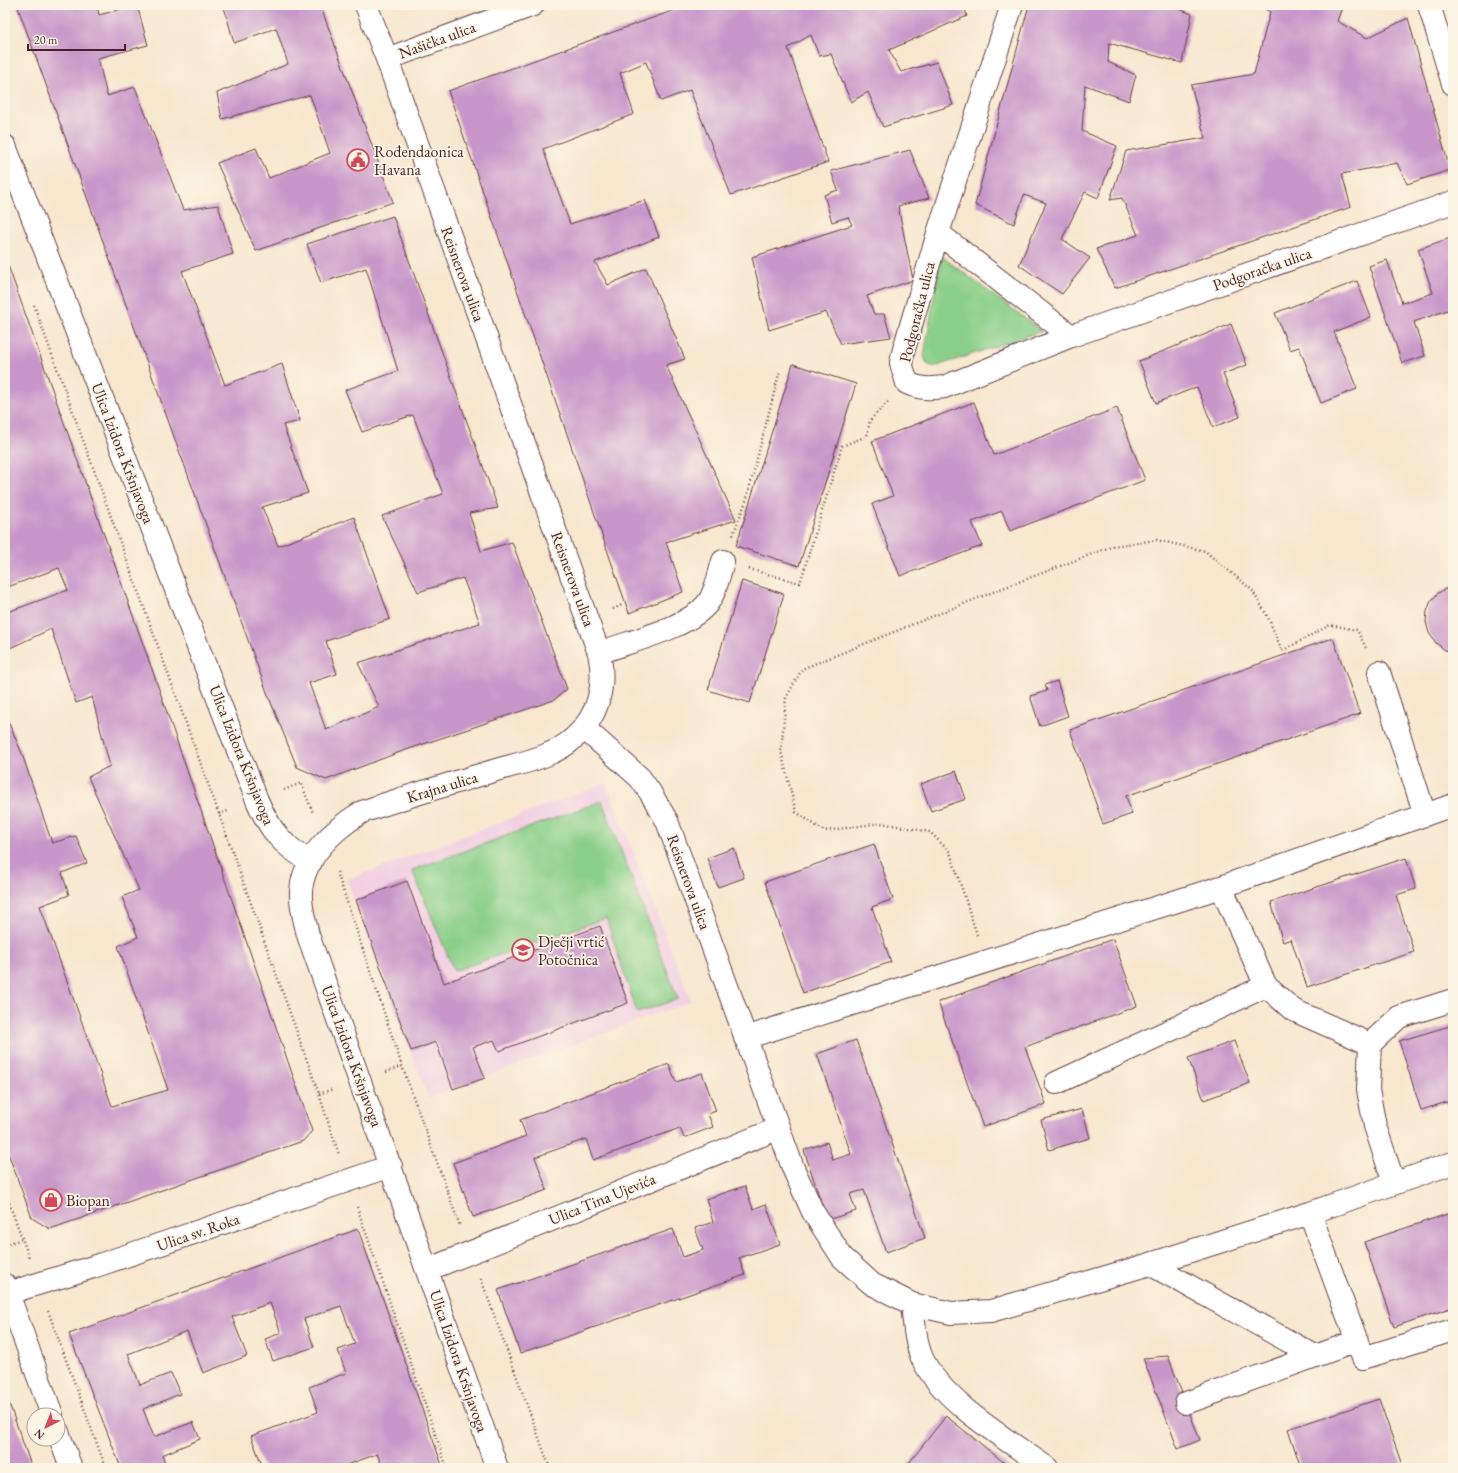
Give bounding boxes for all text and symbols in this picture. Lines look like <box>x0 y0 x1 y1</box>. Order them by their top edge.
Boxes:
street label: Našička ulica <box>396 16 479 64</box>
scale bar <box>28 26 125 52</box>
text: 20 m <box>34 32 58 48</box>
place label: Rođendaonica Havana <box>374 141 464 180</box>
public building icon: Rođendaonica Havana <box>345 147 371 173</box>
street label: Reisnerova ulica <box>436 224 490 325</box>
street label: Podgoračka ulica <box>1210 242 1315 296</box>
street label: Podgoračka ulica <box>894 259 940 365</box>
street label: Ulica Izidora Kršnjavoga <box>86 380 160 527</box>
street label: Reisnerova ulica <box>546 529 600 630</box>
street label: Ulica Izidora Kršnjavoga <box>204 682 280 829</box>
street label: Krajna ulica <box>404 766 481 808</box>
street label: Reisnerova ulica <box>662 832 716 933</box>
place label: Dječji vrtić Potočnica <box>538 931 604 970</box>
school or university icon: Dječji vrtić Potočnica <box>510 937 536 963</box>
street label: Ulica Izidora Kršnjavoga <box>317 982 388 1130</box>
street label: Ulica Tina Ujevića <box>546 1168 659 1230</box>
shop icon: Biopan <box>38 1187 64 1213</box>
place label: Biopan <box>66 1190 111 1211</box>
street label: Ulica sv. Roka <box>154 1208 243 1256</box>
street label: Ulica Izidora Kršnjavoga <box>425 1287 493 1436</box>
north arrow <box>26 1407 66 1447</box>
text: N <box>31 1426 47 1443</box>

